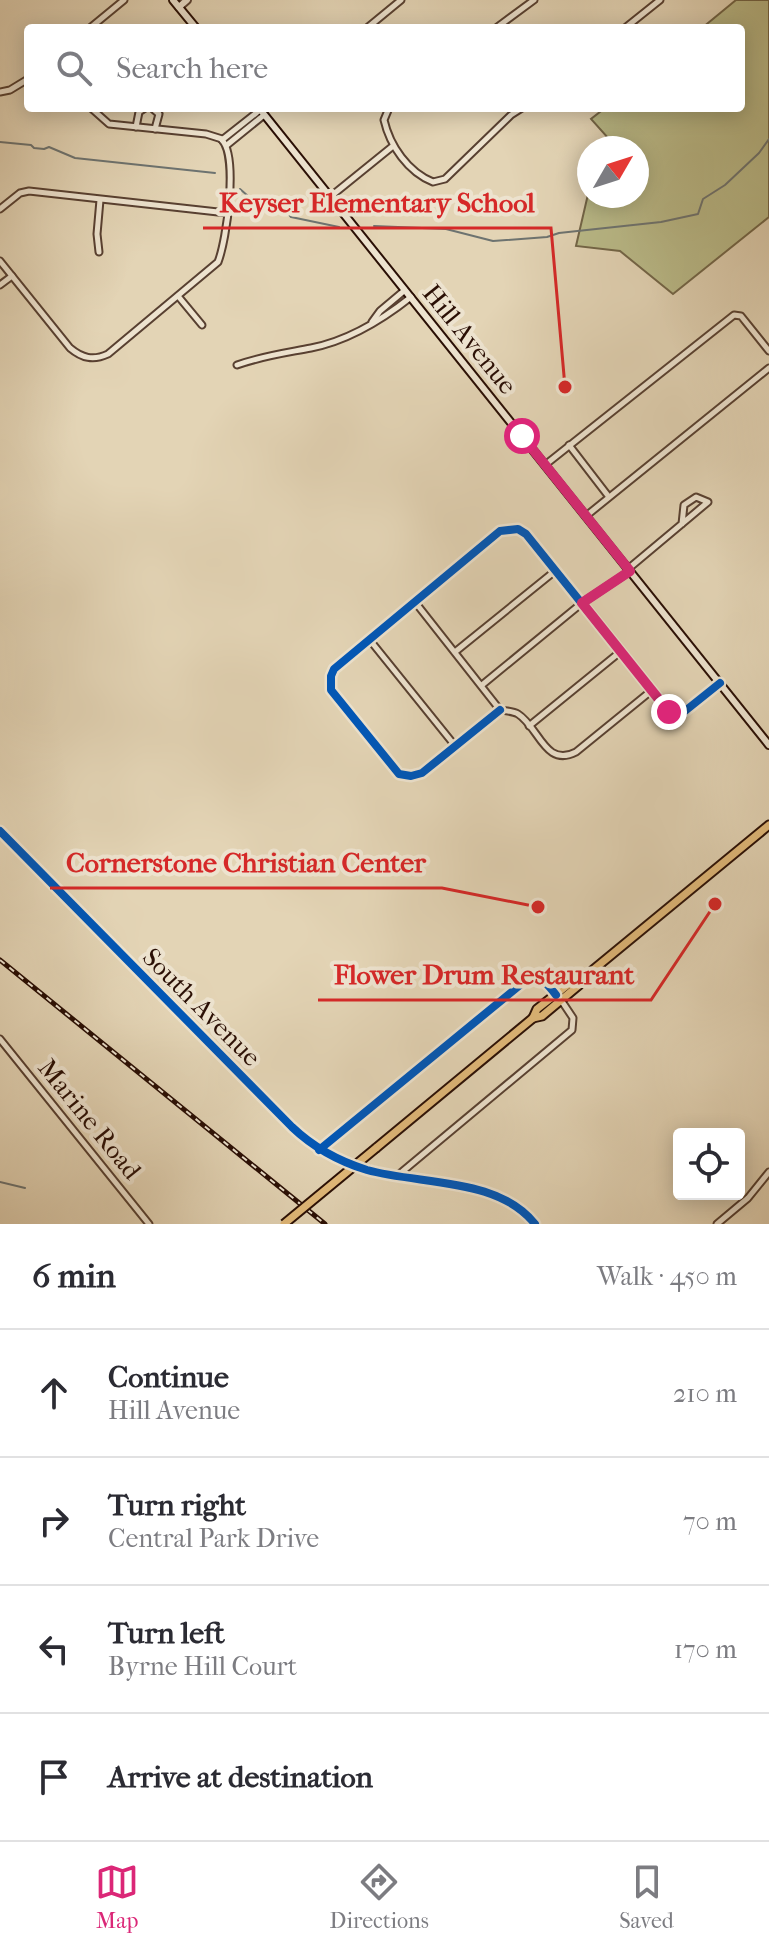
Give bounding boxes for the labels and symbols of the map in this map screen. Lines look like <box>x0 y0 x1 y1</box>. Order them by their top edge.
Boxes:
north arrow <box>577 136 649 208</box>
callout: Keyser Elementary School <box>203 176 551 228</box>
text: Keyser Elementary School <box>219 186 535 219</box>
street label: Hill Avenue <box>416 278 523 401</box>
route start <box>504 418 540 454</box>
route end <box>651 694 687 730</box>
callout: Cornerstone Christian Center <box>50 836 442 888</box>
text: Cornerstone Christian Center <box>66 846 427 879</box>
street label: South Avenue <box>136 942 267 1073</box>
callout: Flower Drum Restaurant <box>318 948 651 1000</box>
text: Flower Drum Restaurant <box>334 958 635 991</box>
street label: Marine Road <box>32 1053 148 1186</box>

